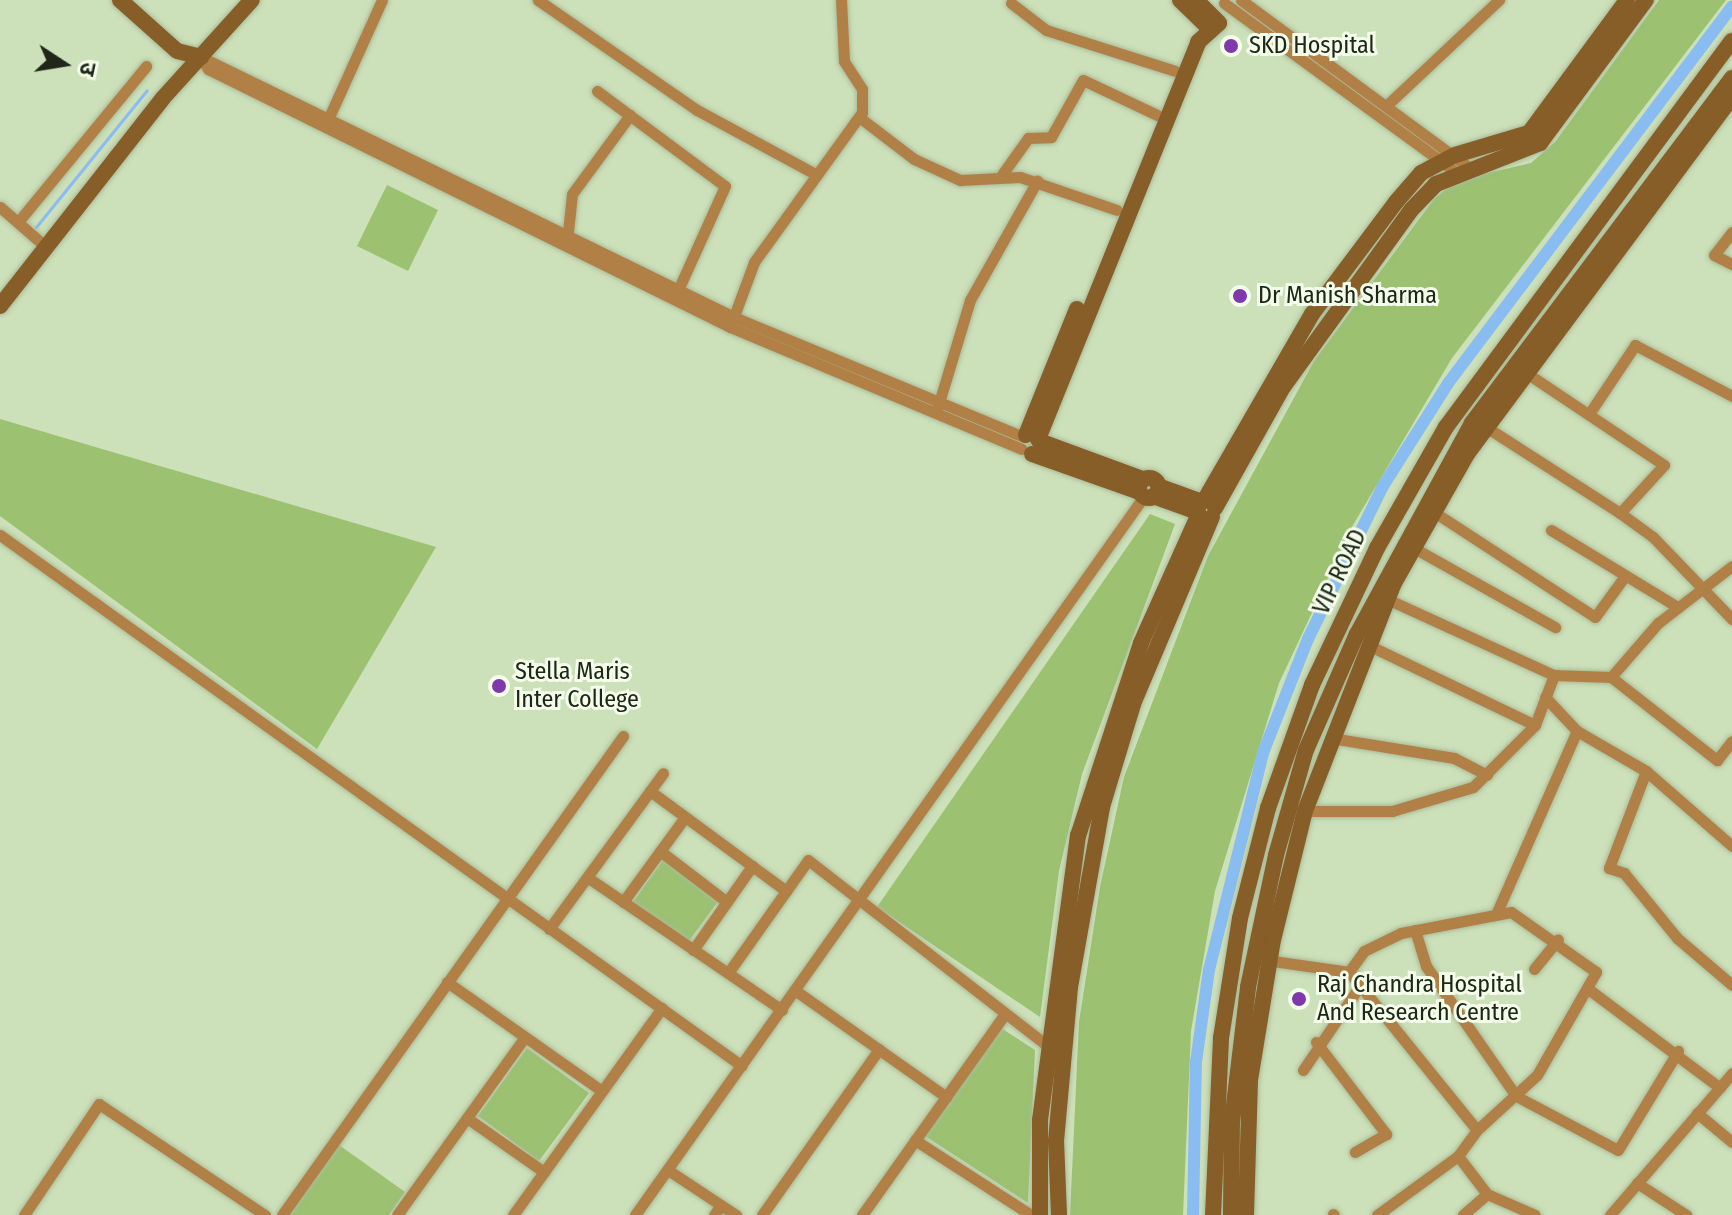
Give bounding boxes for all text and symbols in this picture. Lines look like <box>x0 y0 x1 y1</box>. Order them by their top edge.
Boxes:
north arrow <box>24 24 104 104</box>
place label: SKD Hospital <box>1249 32 1375 60</box>
marker: SKD Hospital <box>1220 35 1242 57</box>
text: उ <box>73 60 103 78</box>
place label: Dr Manish Sharma <box>1258 282 1437 310</box>
marker: Dr Manish Sharma <box>1229 285 1251 307</box>
street label: VIP ROAD <box>1307 525 1373 619</box>
place label: Stella Maris Inter College <box>515 658 639 714</box>
marker: Stella Maris Inter College <box>490 677 508 695</box>
place label: Raj Chandra Hospital And Research Centre <box>1317 971 1522 1027</box>
marker: Raj Chandra Hospital And Research Centre <box>1288 988 1310 1010</box>

